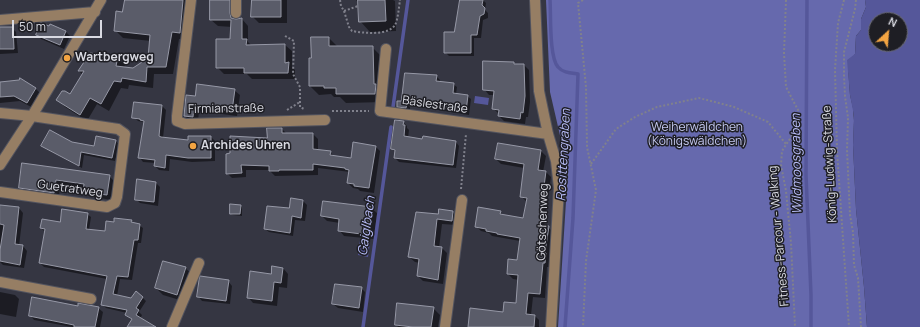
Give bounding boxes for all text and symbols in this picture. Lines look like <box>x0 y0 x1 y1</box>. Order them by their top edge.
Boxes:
scale bar <box>14 12 104 38</box>
north arrow <box>868 12 908 52</box>
text: N <box>886 13 900 30</box>
text: 50 m <box>19 18 46 35</box>
place label: Wartbergweg <box>75 51 154 65</box>
marker: Wartbergweg <box>62 53 72 63</box>
street label: Bäslestraße <box>401 93 469 117</box>
street label: Firmianstraße <box>188 101 264 117</box>
street label: König-Ludwig-Straße <box>820 105 840 223</box>
water label: Rosittengraben <box>554 108 574 202</box>
water label: Wildmoosgraben <box>788 113 806 215</box>
park label: Weiherwäldchen (Königswäldchen) <box>647 121 747 149</box>
place label: Archides Uhren <box>201 139 290 153</box>
marker: Archides Uhren <box>188 141 198 151</box>
street label: Fitness-Parcour - Walking <box>766 165 792 307</box>
street label: Guetratweg <box>36 177 104 201</box>
street label: Götschenweg <box>534 183 552 261</box>
water label: Gaiglbach <box>355 195 379 257</box>

